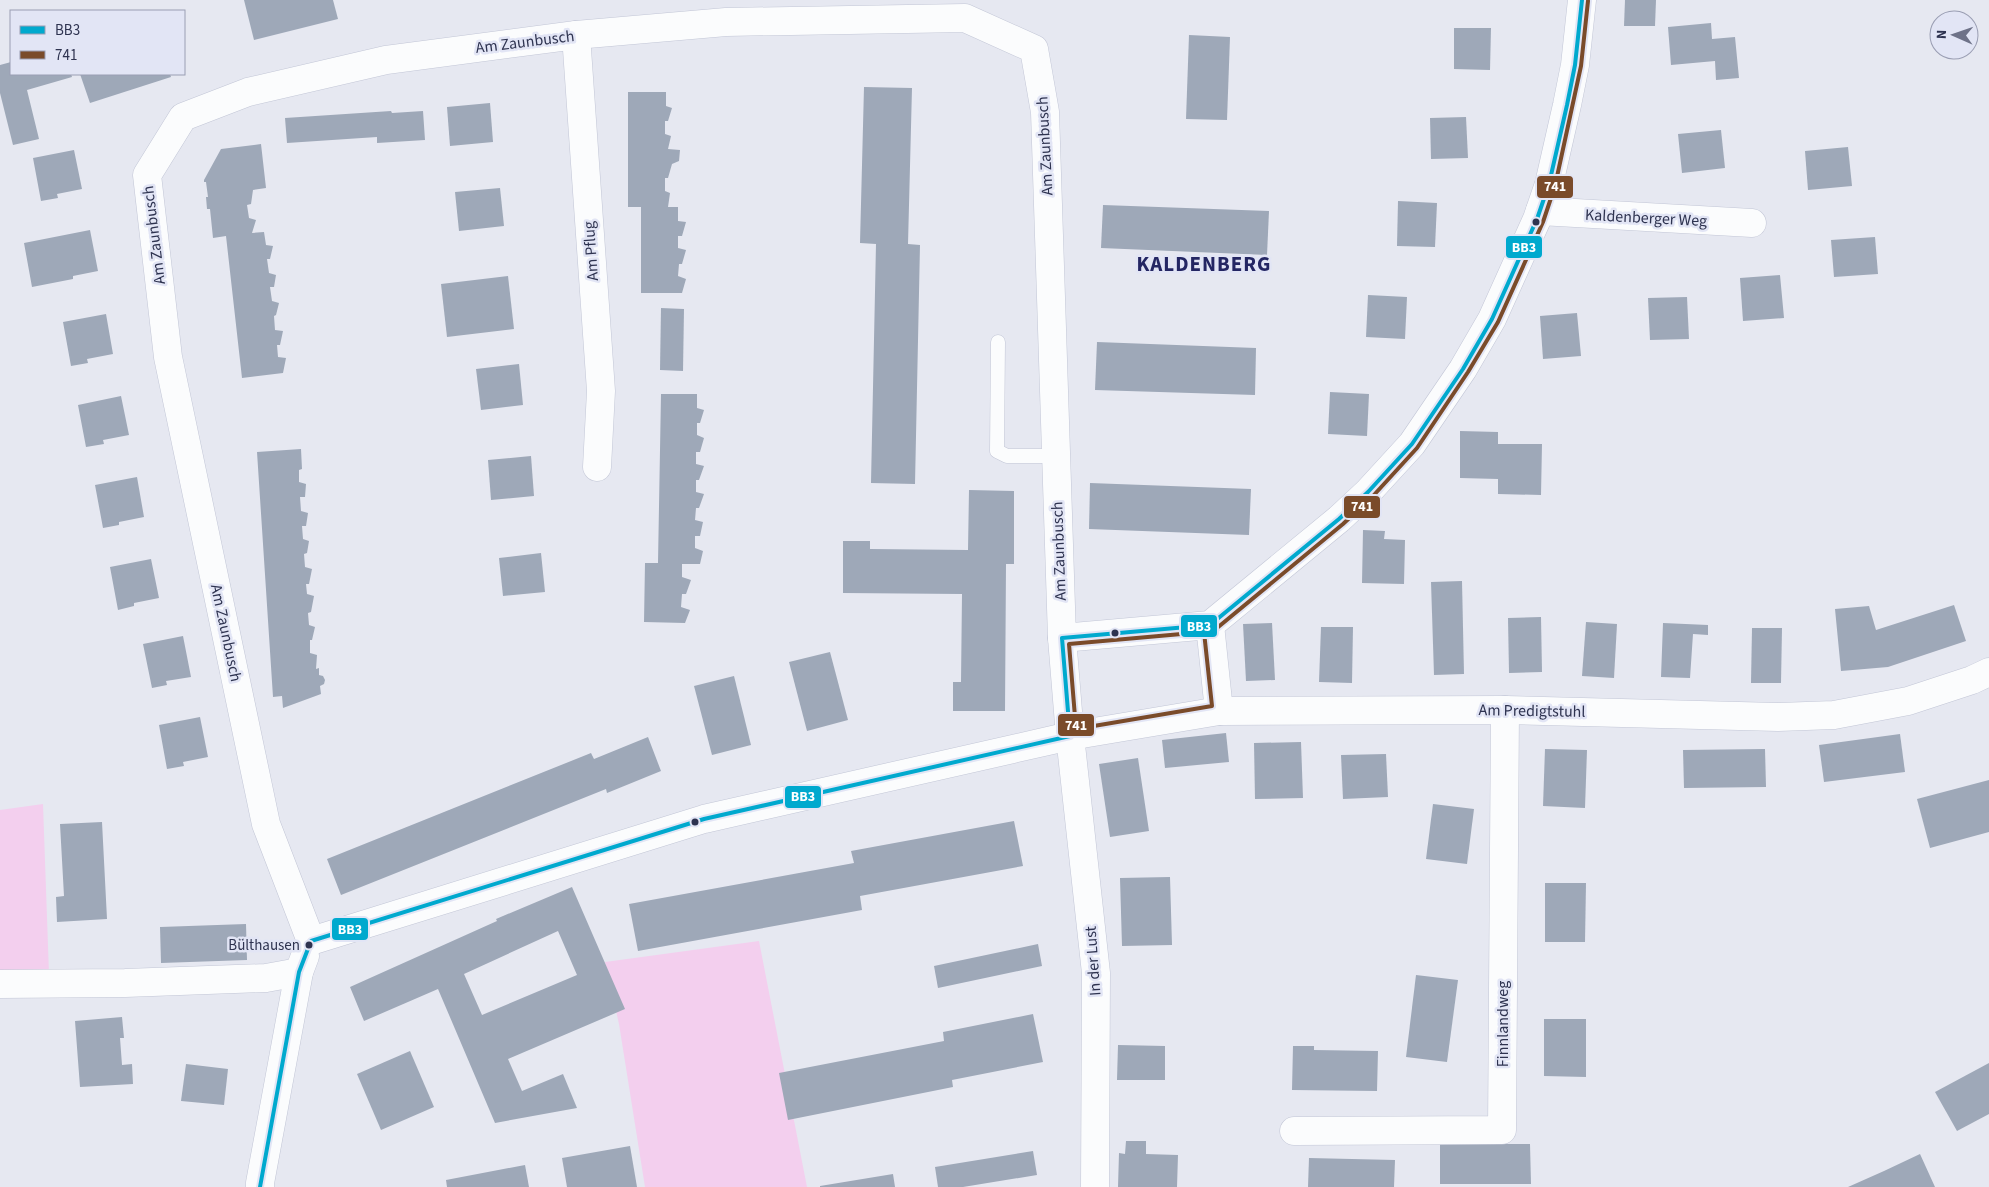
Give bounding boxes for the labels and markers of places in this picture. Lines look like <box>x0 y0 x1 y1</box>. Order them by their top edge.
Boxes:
unlabelled marker <box>1531 217 1541 227</box>
unlabelled marker <box>1110 628 1120 638</box>
unlabelled marker <box>690 817 700 827</box>
place label: Bülthausen <box>228 935 300 956</box>
marker: Bülthausen <box>304 940 314 950</box>

